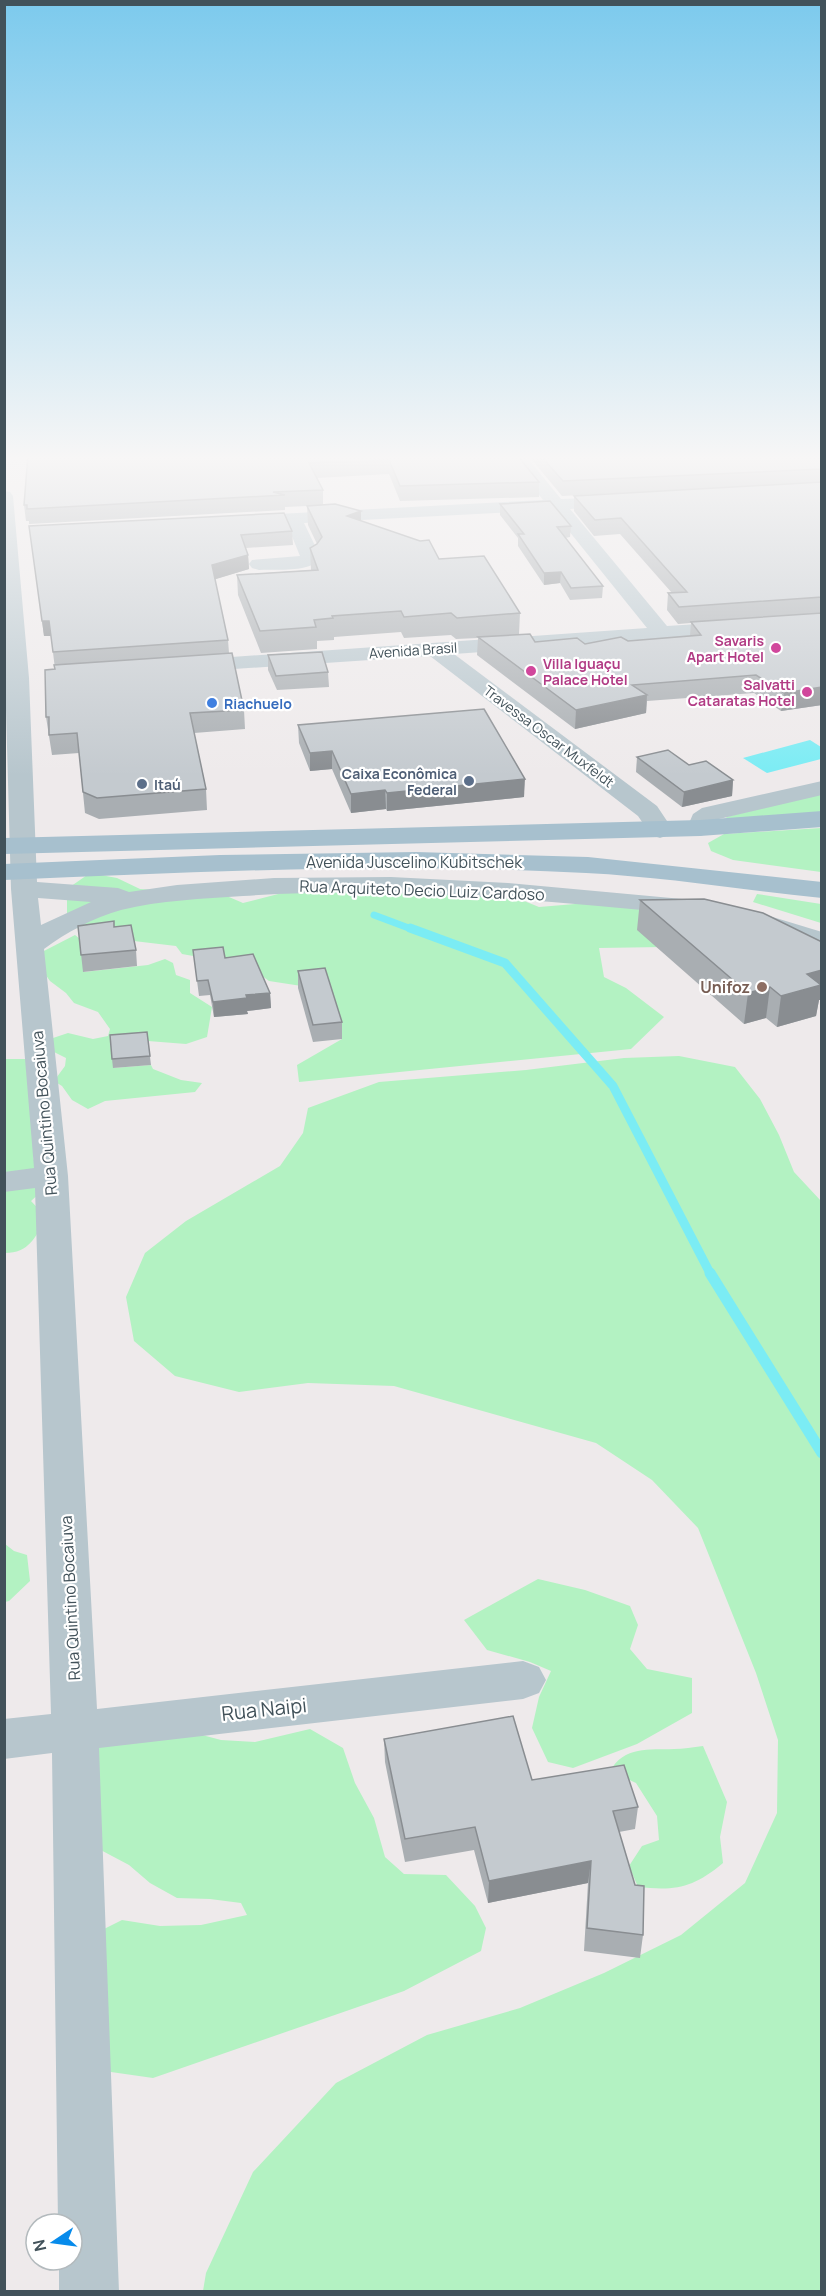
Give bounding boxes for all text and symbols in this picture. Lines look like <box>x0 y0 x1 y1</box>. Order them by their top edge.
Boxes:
place label: Savaris Apart Hotel <box>687 631 764 666</box>
street label: Avenida Brasil <box>368 637 458 663</box>
marker: Savaris Apart Hotel <box>769 641 783 655</box>
place label: Villa Iguaçu Palace Hotel <box>543 654 628 689</box>
marker: Villa Iguaçu Palace Hotel <box>524 664 538 678</box>
place label: Salvatti Cataratas Hotel <box>688 675 795 710</box>
street label: Travessa Oscar Muxfeldt <box>480 681 618 792</box>
marker: Salvatti Cataratas Hotel <box>800 685 814 699</box>
place label: Riachuelo <box>224 694 292 713</box>
marker: Riachuelo <box>205 696 219 710</box>
place label: Caixa Econômica Federal <box>342 764 457 799</box>
marker: Caixa Econômica Federal <box>462 774 476 788</box>
place label: Itaú <box>154 775 181 794</box>
marker: Itaú <box>135 777 149 791</box>
street label: Avenida Juscelino Kubitschek <box>306 851 523 873</box>
street label: Rua Arquiteto Decio Luiz Cardoso <box>299 875 545 905</box>
place label: Unifoz <box>700 976 750 998</box>
marker: Unifoz <box>755 980 769 994</box>
street label: Rua Quintino Bocaiuva <box>26 1030 62 1196</box>
street label: Rua Quintino Bocaiuva <box>55 1515 85 1681</box>
street label: Rua Naipi <box>220 1691 308 1727</box>
north arrow <box>24 2212 84 2272</box>
text: N <box>27 2237 51 2253</box>

